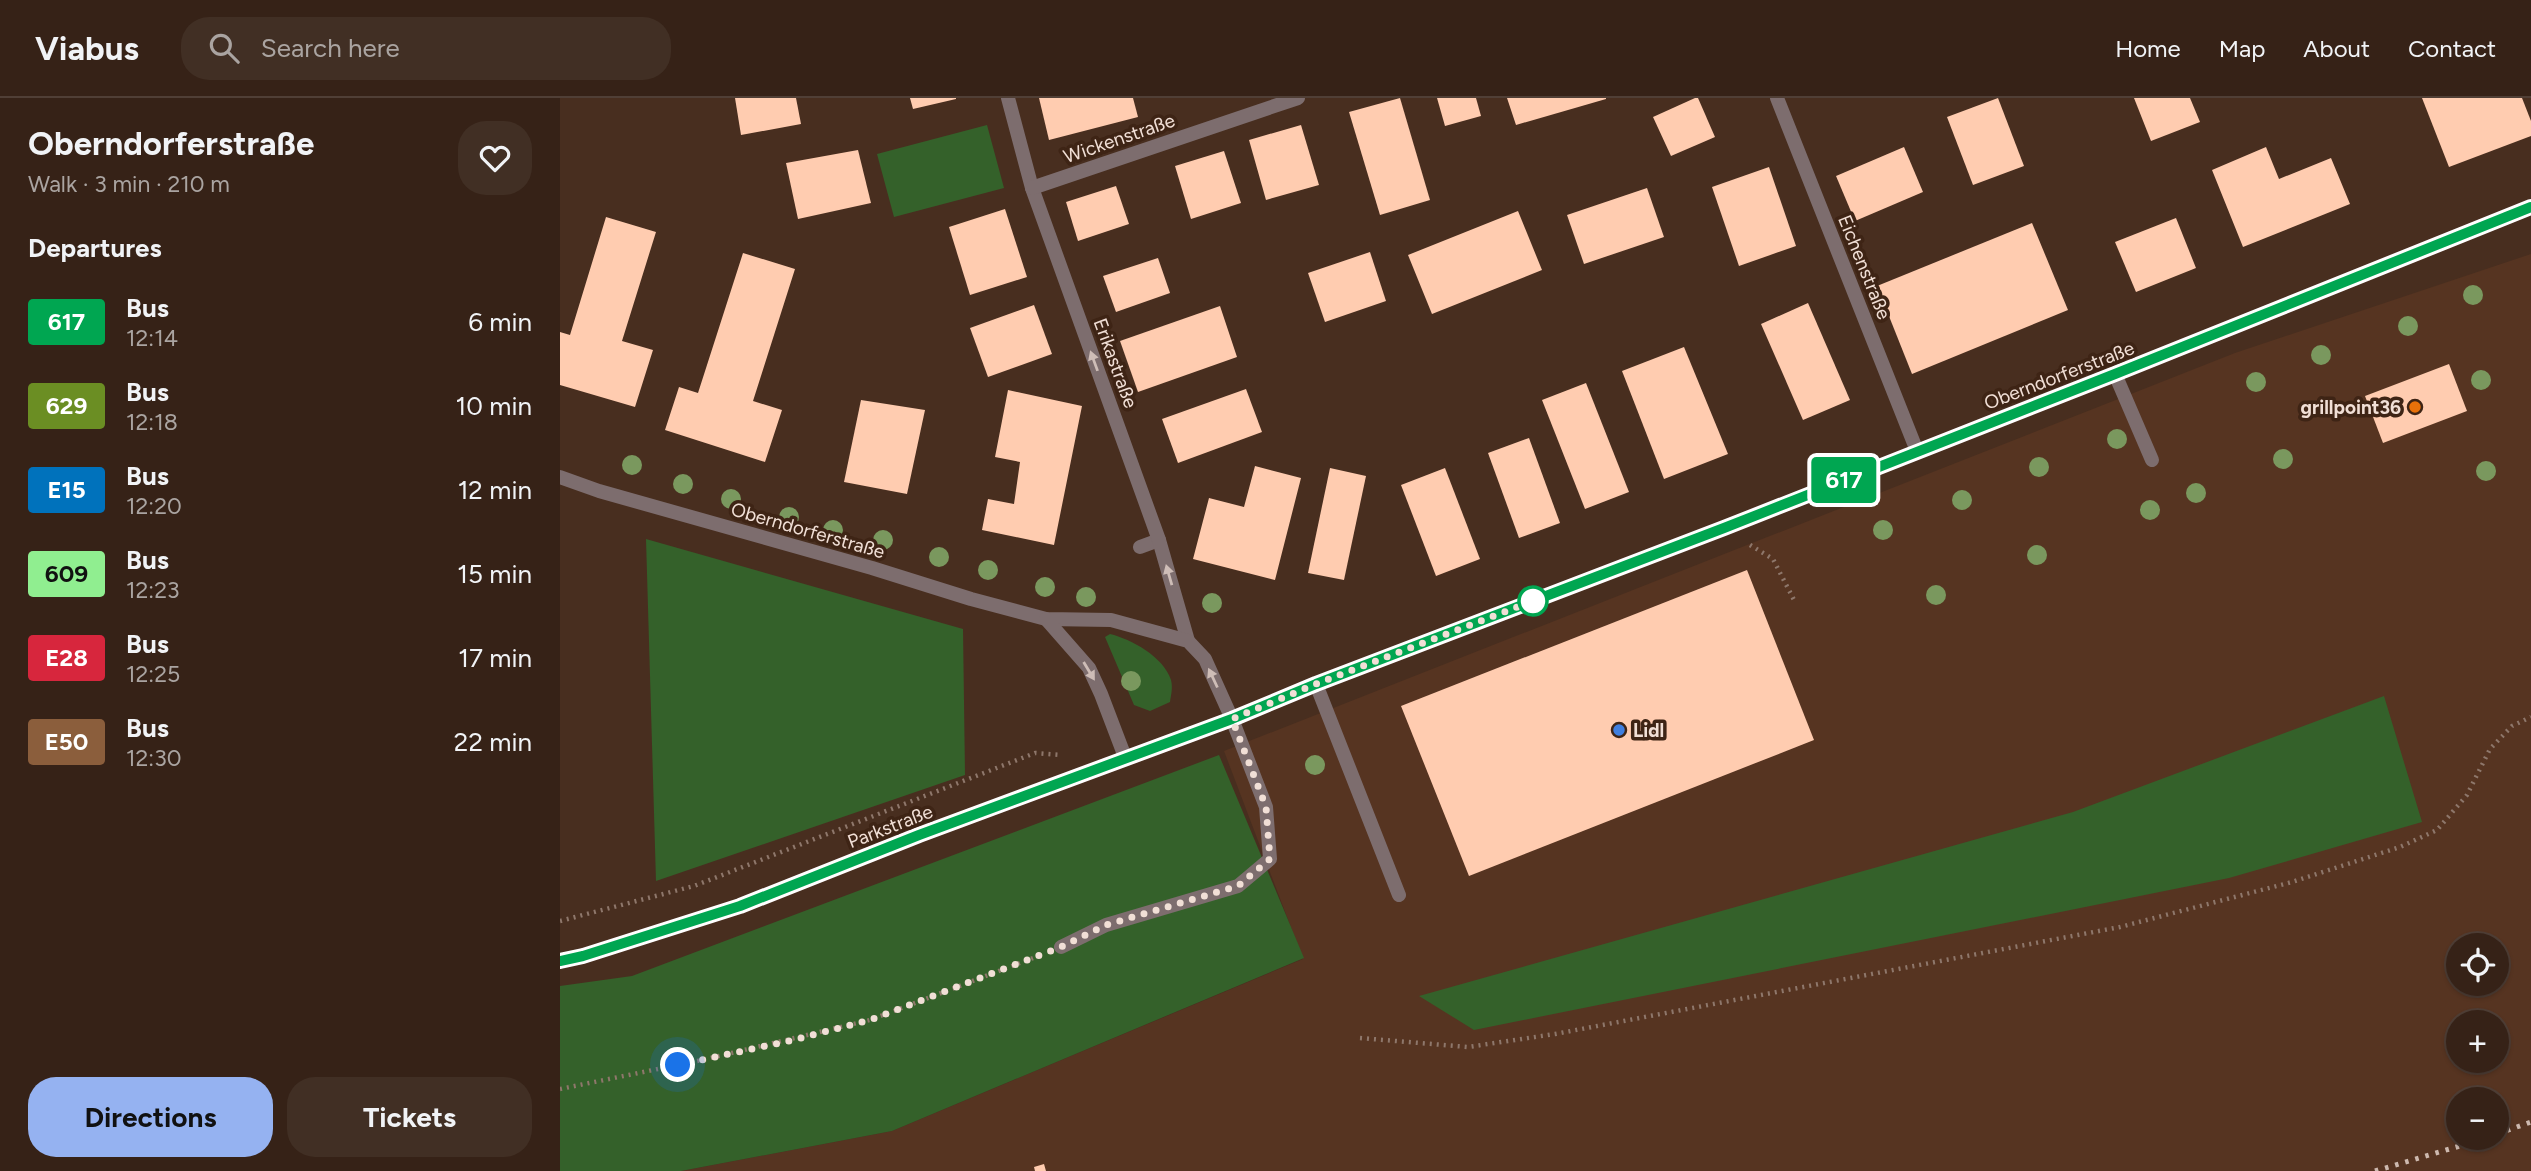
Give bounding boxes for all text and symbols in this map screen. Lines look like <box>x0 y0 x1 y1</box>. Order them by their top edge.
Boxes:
search box <box>181 17 671 80</box>
text: Viabus <box>35 29 139 68</box>
icon: search <box>205 29 243 67</box>
text: Search here <box>261 32 400 64</box>
text: Home <box>2115 34 2181 63</box>
text: Map <box>2219 34 2265 63</box>
text: About <box>2303 34 2370 63</box>
text: Contact <box>2408 34 2496 63</box>
street label: Wickenstraße <box>1061 109 1178 168</box>
button: heart <box>458 121 532 195</box>
text: Oberndorferstraße <box>28 124 314 163</box>
text: Walk · 3 min · 210 m <box>28 170 230 198</box>
street label: Eichenstraße <box>1833 212 1896 323</box>
text: Departures <box>28 232 162 264</box>
text: Bus <box>126 292 169 324</box>
text: 6 min <box>468 306 532 338</box>
text: 617 <box>48 307 85 336</box>
street label: Erikastraße <box>1089 315 1142 411</box>
text: 12:14 <box>126 324 178 352</box>
street label: Oberndorferstraße <box>1981 336 2137 415</box>
one-way arrow <box>1089 350 1100 371</box>
text: Bus <box>126 376 169 408</box>
text: 10 min <box>456 390 532 422</box>
text: 629 <box>46 391 87 420</box>
place label: grillpoint36 <box>2301 396 2401 419</box>
marker: grillpoint36 <box>2407 399 2423 415</box>
text: 12:18 <box>126 408 178 436</box>
line badge: 617 <box>1804 457 1884 503</box>
text: Bus <box>126 460 169 492</box>
text: 617 <box>1825 465 1863 494</box>
text: 12 min <box>458 474 532 506</box>
text: E15 <box>47 475 86 504</box>
text: 12:20 <box>126 492 182 520</box>
street label: Oberndorferstraße <box>728 498 887 563</box>
text: Bus <box>126 544 169 576</box>
text: 15 min <box>457 558 532 590</box>
text: 609 <box>45 559 88 588</box>
one-way arrow <box>1164 565 1174 586</box>
text: 12:23 <box>126 576 180 604</box>
unlabelled marker <box>1518 586 1548 616</box>
text: Bus <box>126 628 169 660</box>
text: 17 min <box>458 642 532 674</box>
text: E28 <box>45 643 88 672</box>
text: 12:25 <box>126 660 180 688</box>
one-way arrow <box>1083 661 1096 680</box>
one-way arrow <box>1207 668 1219 688</box>
text: Bus <box>126 712 169 744</box>
place label: Lidl <box>1633 719 1664 742</box>
marker: Lidl <box>1611 722 1627 738</box>
text: 22 min <box>454 726 532 758</box>
text: E50 <box>45 727 88 756</box>
text: 12:30 <box>126 744 181 772</box>
street label: Parkstraße <box>844 800 936 853</box>
map controls <box>2446 933 2509 1150</box>
button: locate <box>2446 933 2509 996</box>
button: + <box>2446 1010 2509 1073</box>
your location <box>660 1047 695 1082</box>
button: Directions <box>28 1077 273 1157</box>
button: Tickets <box>287 1077 532 1157</box>
button: − <box>2446 1087 2509 1150</box>

